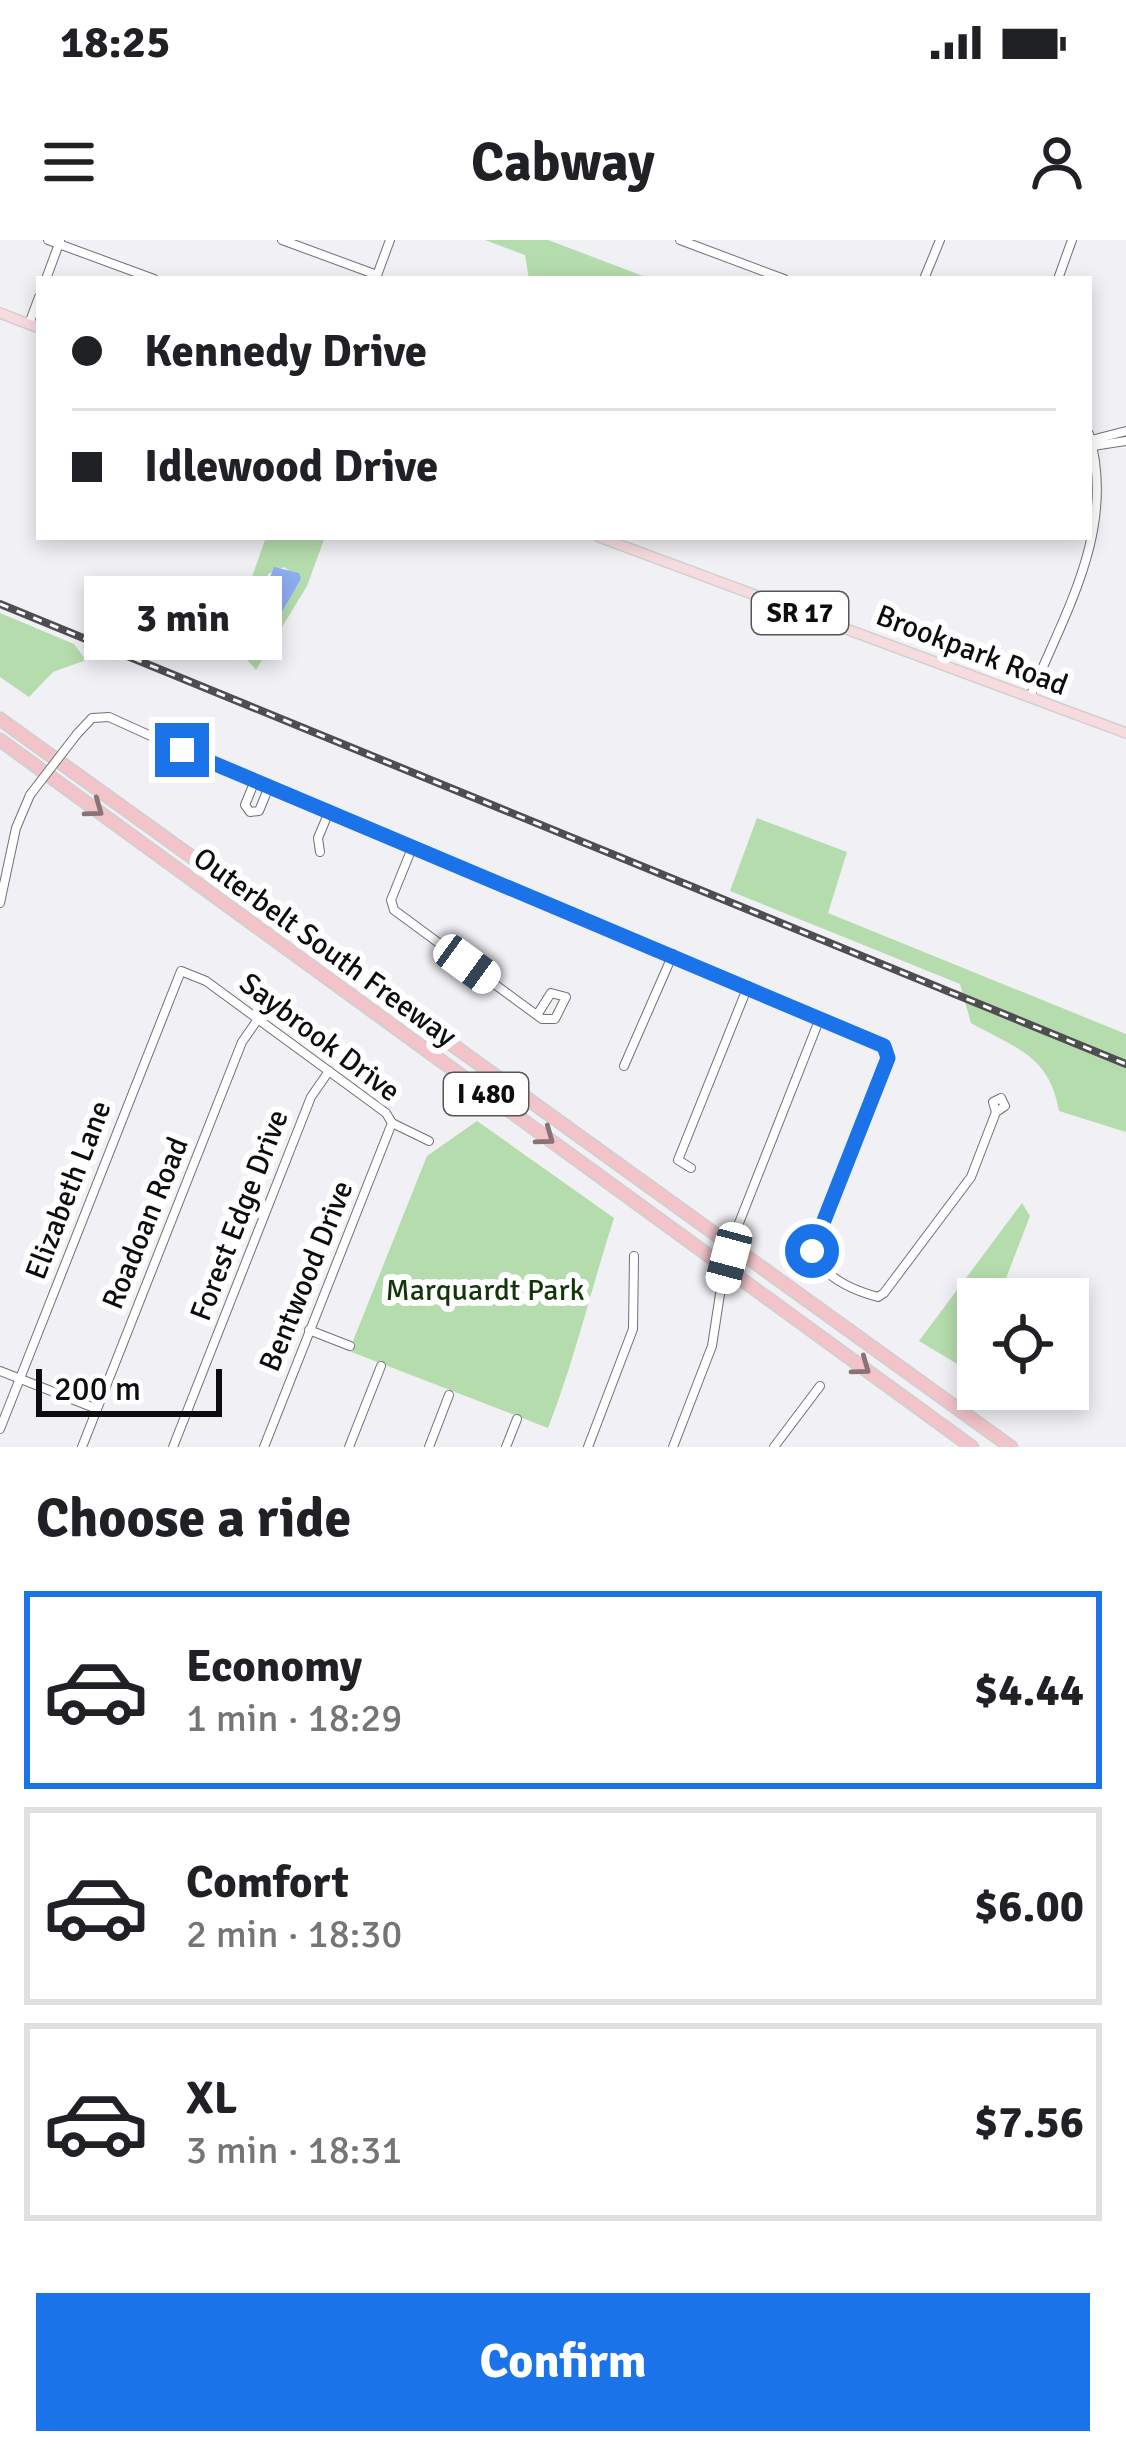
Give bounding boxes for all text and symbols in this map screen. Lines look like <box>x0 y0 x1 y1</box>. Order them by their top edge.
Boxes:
text: 18:25 <box>60 15 170 70</box>
icon: menu <box>36 129 102 195</box>
text: Cabway <box>471 129 655 196</box>
icon: person <box>1024 129 1090 195</box>
text: Kennedy Drive <box>144 324 427 379</box>
text: Idlewood Drive <box>144 439 438 494</box>
callout: 3 min <box>83 576 281 660</box>
road number: SR 17 <box>752 592 848 634</box>
text: 3 min <box>136 594 230 642</box>
street label: Brookpark Road <box>871 597 1073 704</box>
route end <box>155 723 209 777</box>
one-way arrow <box>82 795 103 817</box>
street label: Outerbelt South Freeway <box>186 840 463 1055</box>
car <box>427 928 507 1000</box>
street label: Saybrook Drive <box>232 965 407 1110</box>
road number: I 480 <box>444 1073 528 1115</box>
street label: Elizabeth Lane <box>17 1096 120 1285</box>
street label: Forest Edge Drive <box>182 1104 297 1326</box>
one-way arrow <box>533 1123 554 1145</box>
street label: Roadoan Road <box>94 1132 197 1315</box>
street label: Bentwood Drive <box>251 1175 362 1377</box>
car <box>702 1219 756 1297</box>
route start <box>785 1224 839 1278</box>
park label: Marquardt Park <box>385 1272 585 1309</box>
map controls <box>957 1278 1089 1410</box>
button: locate <box>957 1278 1089 1410</box>
one-way arrow <box>848 1352 870 1374</box>
scale bar <box>36 1363 222 1416</box>
text: 200 m <box>54 1369 141 1410</box>
text: Choose a ride <box>36 1485 351 1552</box>
icon: car <box>42 1636 150 1744</box>
text: Economy <box>186 1639 362 1694</box>
text: $4.44 <box>974 1663 1084 1718</box>
text: 1 min · 18:29 <box>186 1694 402 1742</box>
icon: car <box>42 1852 150 1960</box>
text: Comfort <box>186 1855 349 1910</box>
text: $6.00 <box>974 1879 1084 1934</box>
text: 2 min · 18:30 <box>186 1910 402 1958</box>
icon: car <box>42 2068 150 2176</box>
text: XL <box>186 2071 237 2126</box>
text: $7.56 <box>974 2095 1084 2150</box>
text: 3 min · 18:31 <box>186 2126 402 2174</box>
button: Confirm <box>36 2293 1090 2431</box>

